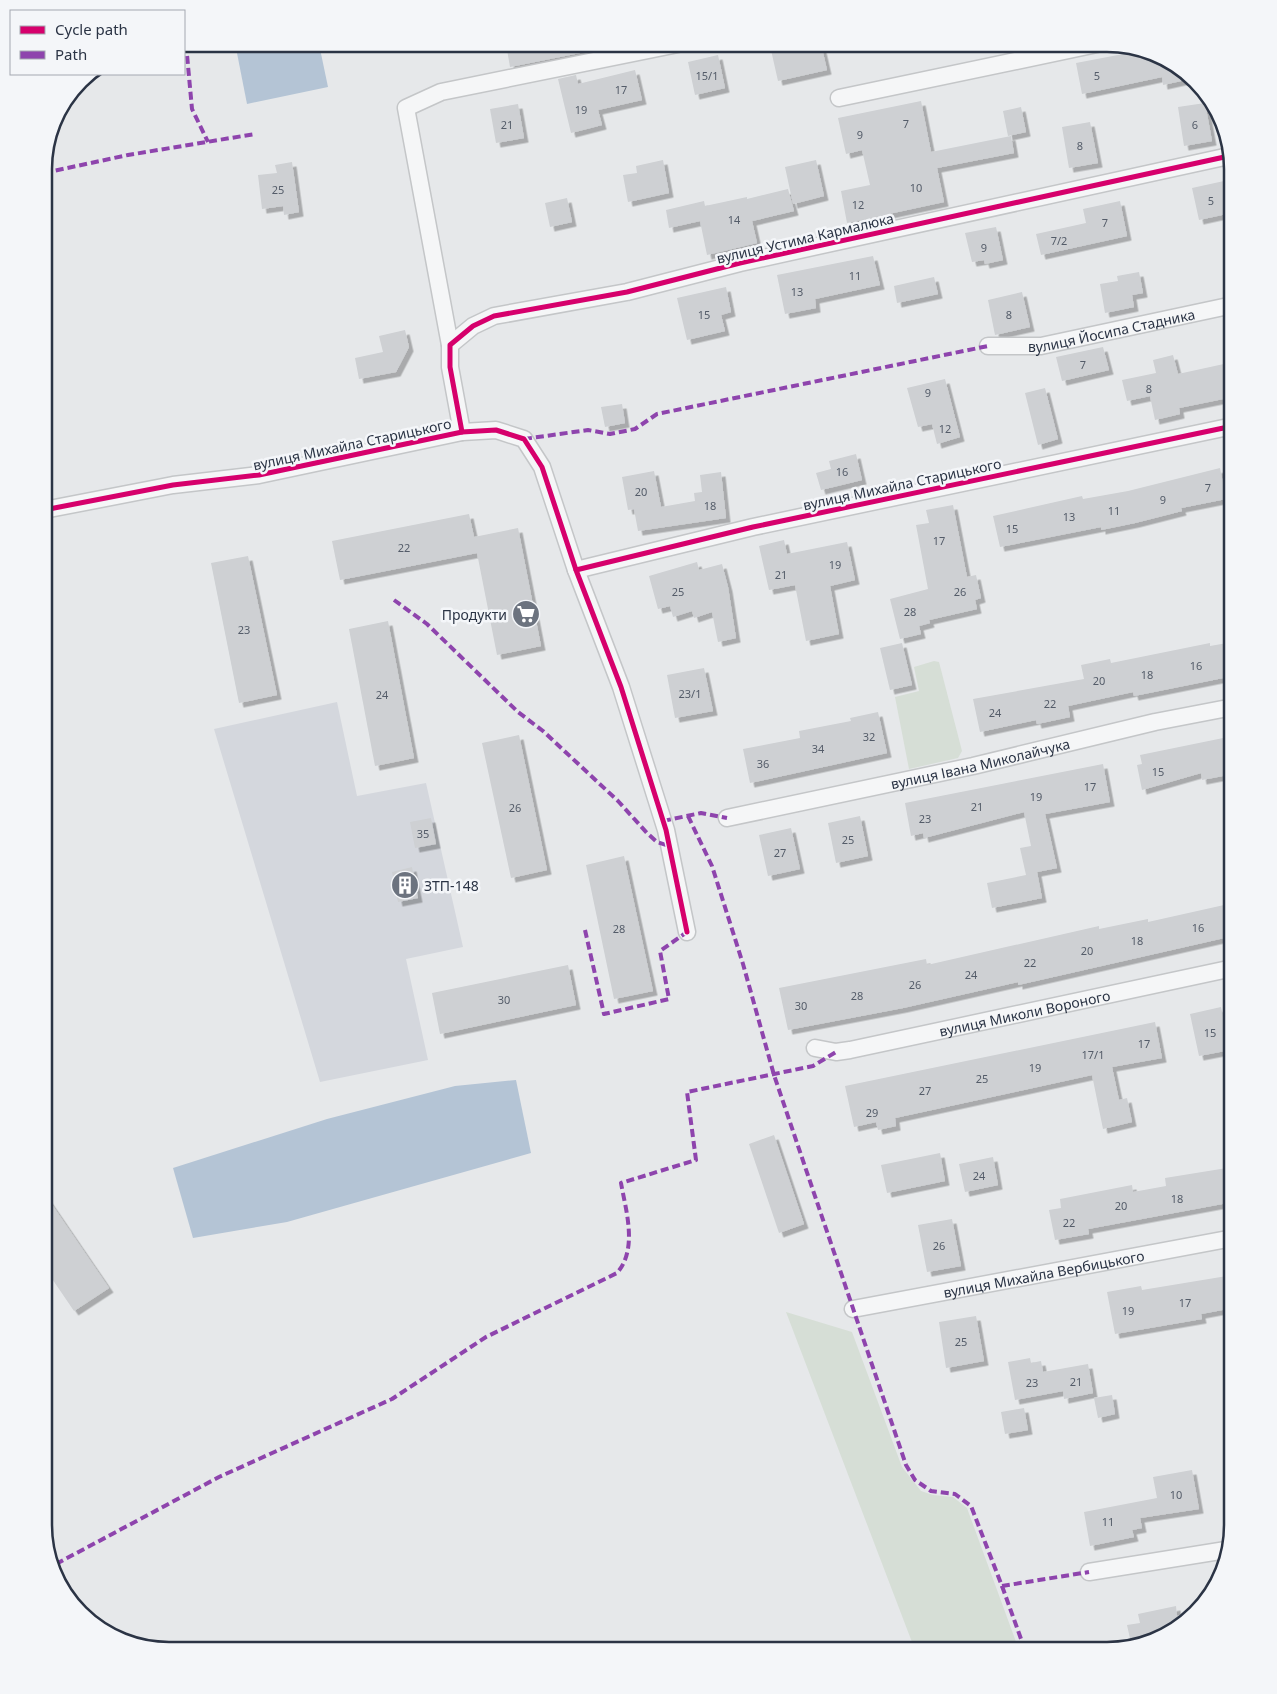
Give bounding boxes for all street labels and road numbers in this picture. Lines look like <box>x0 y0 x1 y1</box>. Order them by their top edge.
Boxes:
street label: вулиця Устима Кармалюка <box>715 208 895 268</box>
street label: вулиця Йосипа Стадника <box>1028 304 1196 356</box>
street label: вулиця Михайла Старицького <box>251 414 453 474</box>
street label: вулиця Михайла Старицького <box>801 454 1003 514</box>
street label: вулиця Івана Миколайчука <box>889 733 1072 793</box>
street label: вулиця Миколи Вороного <box>937 985 1112 1040</box>
street label: вулиця Михайла Вербицького <box>942 1245 1146 1301</box>

